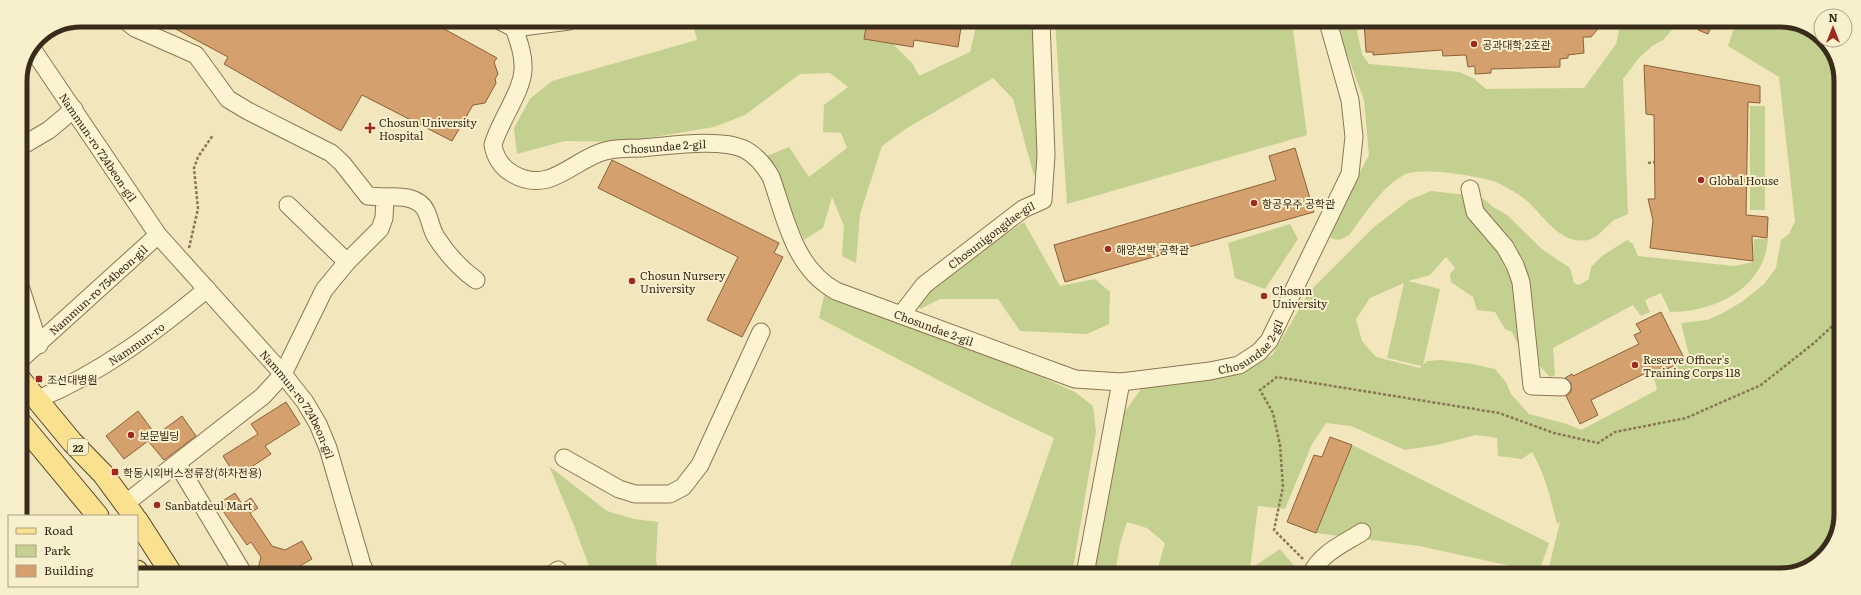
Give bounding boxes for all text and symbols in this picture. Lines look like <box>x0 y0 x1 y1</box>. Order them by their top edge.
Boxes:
north arrow <box>1813 8 1853 48</box>
text: N <box>1828 9 1838 25</box>
place label: 공과대학 2호관 <box>1482 36 1551 52</box>
marker: 공과대학 2호관 <box>1469 39 1479 49</box>
street label: Nammun-ro 724beon-gil <box>56 89 141 205</box>
place label: Chosun University Hospital <box>379 114 477 143</box>
marker: Chosun University Hospital <box>364 122 376 134</box>
street label: Chosundae 2-gil <box>622 135 706 156</box>
place label: Global House <box>1709 172 1779 188</box>
marker: Global House <box>1696 175 1706 185</box>
place label: 항공우주 공학관 <box>1262 195 1335 211</box>
street label: Chosunigongdae-gil <box>944 197 1037 272</box>
marker: 항공우주 공학관 <box>1249 198 1259 208</box>
street label: Nammun-ro 754beon-gil <box>45 240 151 338</box>
place label: 해양선박 공학관 <box>1116 241 1189 257</box>
marker: 해양선박 공학관 <box>1103 244 1113 254</box>
place label: Chosun Nursery University <box>640 267 726 296</box>
marker: Chosun Nursery University <box>627 276 637 286</box>
place label: Chosun University <box>1272 282 1328 311</box>
marker: Chosun University <box>1259 291 1269 301</box>
street label: Chosundae 2-gil <box>892 305 976 349</box>
street label: Chosundae 2-gil <box>1216 316 1287 377</box>
street label: Nammun-ro <box>105 318 167 369</box>
street label: Nammun-ro 724beon-gil <box>257 346 339 461</box>
place label: Reserve Officer's Training Corps 118 <box>1643 351 1740 380</box>
marker: Reserve Officer's Training Corps 118 <box>1630 360 1640 370</box>
place label: 조선대병원 <box>47 371 98 387</box>
marker: 조선대병원 <box>34 374 44 384</box>
place label: 보문빌딩 <box>139 427 179 443</box>
marker: 보문빌딩 <box>126 430 136 440</box>
road number: 22 <box>68 439 88 455</box>
place label: 학동시외버스정류장(하차전용) <box>123 464 262 480</box>
marker: 학동시외버스정류장(하차전용) <box>110 467 120 477</box>
place label: Sanbatdeul Mart <box>165 497 253 513</box>
marker: Sanbatdeul Mart <box>152 500 162 510</box>
legend <box>8 515 138 587</box>
text: Road <box>44 521 74 539</box>
text: Park <box>44 541 71 559</box>
text: Building <box>44 561 94 579</box>

